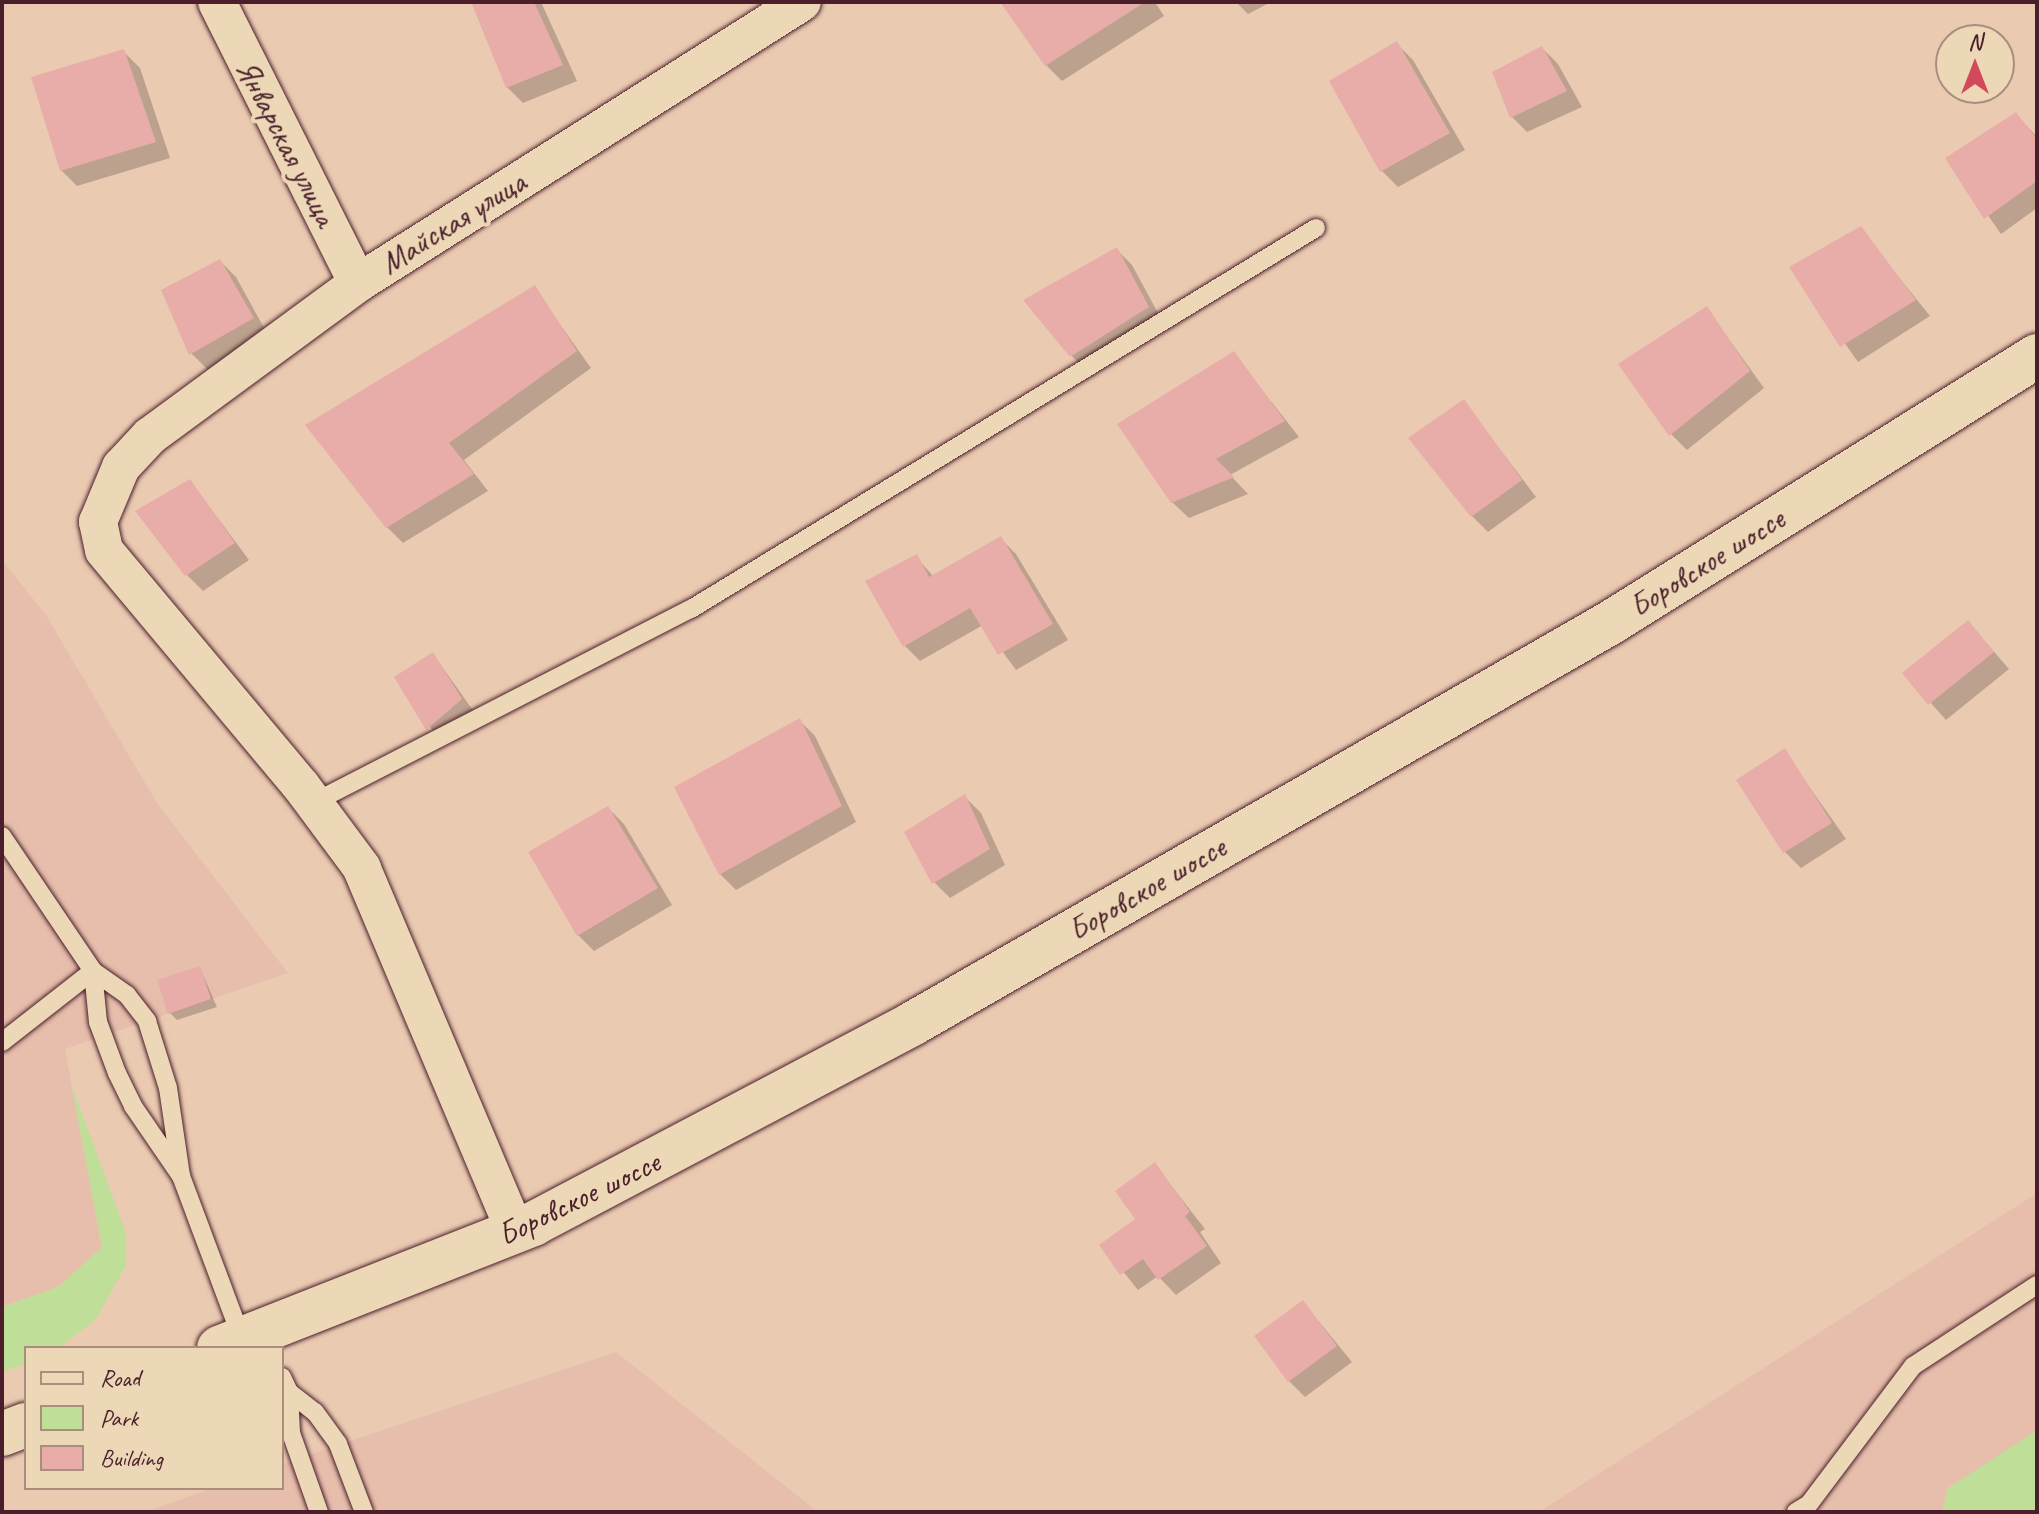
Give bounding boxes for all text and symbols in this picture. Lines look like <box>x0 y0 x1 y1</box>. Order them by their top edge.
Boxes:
north arrow <box>1935 24 2015 104</box>
text: N <box>1968 28 1982 56</box>
street label: Январская улица <box>228 53 344 233</box>
street label: Майская улица <box>372 163 534 283</box>
street label: Боровское шоссе <box>1622 500 1792 626</box>
street label: Боровское шоссе <box>1061 828 1233 950</box>
street label: Боровское шоссе <box>491 1143 667 1255</box>
legend <box>24 1346 284 1490</box>
text: Road <box>100 1363 140 1393</box>
text: Park <box>100 1403 138 1433</box>
text: Building <box>100 1443 163 1473</box>

